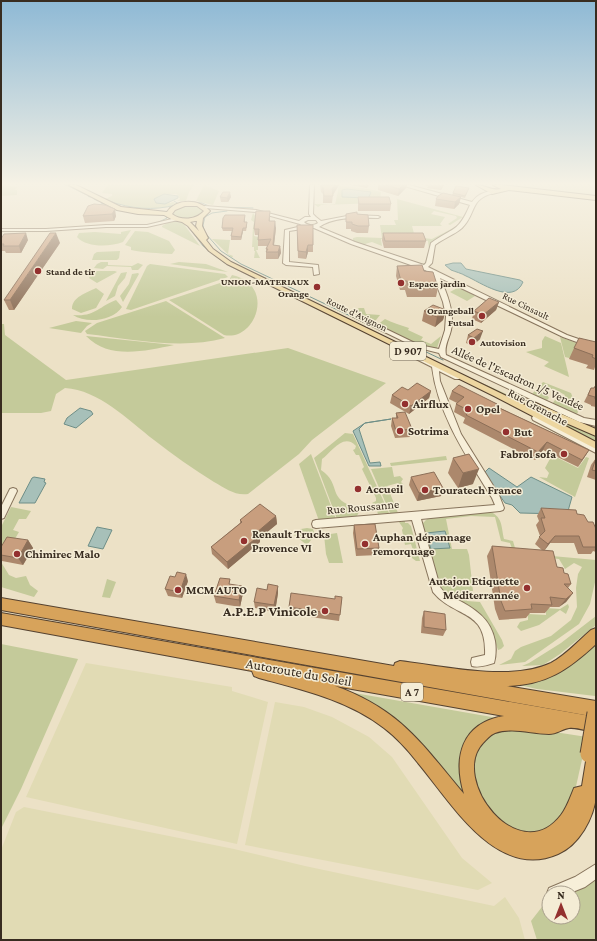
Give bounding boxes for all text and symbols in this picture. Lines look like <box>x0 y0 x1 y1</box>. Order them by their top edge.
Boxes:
marker: Stand de tir <box>33 266 43 276</box>
place label: Stand de tir <box>46 266 95 277</box>
place label: UNION-MATERIAUX Orange <box>221 276 309 299</box>
marker: Espace jardin <box>396 278 406 288</box>
place label: Espace jardin <box>409 278 466 290</box>
marker: UNION-MATERIAUX Orange <box>312 282 322 292</box>
street label: Rue Cinsault <box>501 290 552 322</box>
street label: Route d'Avignon <box>325 295 390 334</box>
place label: Orangeball Futsal <box>427 305 474 328</box>
marker: Orangeball Futsal <box>477 311 487 321</box>
marker: Autovision <box>467 337 477 347</box>
place label: Autovision <box>479 337 526 348</box>
road number: D 907 <box>390 342 426 360</box>
street label: Allée de l'Escadron 1/5 Vendée <box>450 343 586 413</box>
street label: Rue Grenache <box>506 385 570 429</box>
place label: Airflux <box>412 397 450 411</box>
marker: Airflux <box>400 399 410 409</box>
place label: Opel <box>476 402 500 416</box>
marker: Opel <box>463 404 473 414</box>
place label: Sotrima <box>408 424 449 438</box>
place label: But <box>514 425 533 439</box>
marker: Sotrima <box>395 426 405 436</box>
marker: But <box>501 427 511 437</box>
place label: Fabrol sofa <box>500 447 556 461</box>
marker: Fabrol sofa <box>559 449 569 459</box>
place label: Accueil <box>365 482 404 496</box>
place label: Touratech France <box>433 483 522 497</box>
marker: Accueil <box>353 484 363 494</box>
marker: Touratech France <box>420 485 430 495</box>
street label: Rue Roussanne <box>326 497 400 517</box>
place label: Renault Trucks Provence VI <box>252 527 330 555</box>
place label: Auphan dépannage remorquage <box>372 530 472 558</box>
marker: Renault Trucks Provence VI <box>239 536 249 546</box>
marker: Auphan dépannage remorquage <box>360 539 370 549</box>
place label: Chimirec Malo <box>25 547 100 561</box>
marker: Chimirec Malo <box>12 549 22 559</box>
place label: Autajon Etiquette Méditerrannée <box>428 574 519 602</box>
place label: MCM AUTO <box>186 583 247 597</box>
marker: Autajon Etiquette Méditerrannée <box>522 583 532 593</box>
marker: MCM AUTO <box>173 585 183 595</box>
place label: A.P.E.P Vinicole <box>222 603 317 619</box>
marker: A.P.E.P Vinicole <box>320 606 330 616</box>
street label: Autoroute du Soleil <box>245 655 353 689</box>
road number: A 7 <box>401 683 423 701</box>
north arrow <box>541 885 581 925</box>
text: N <box>557 889 565 901</box>

